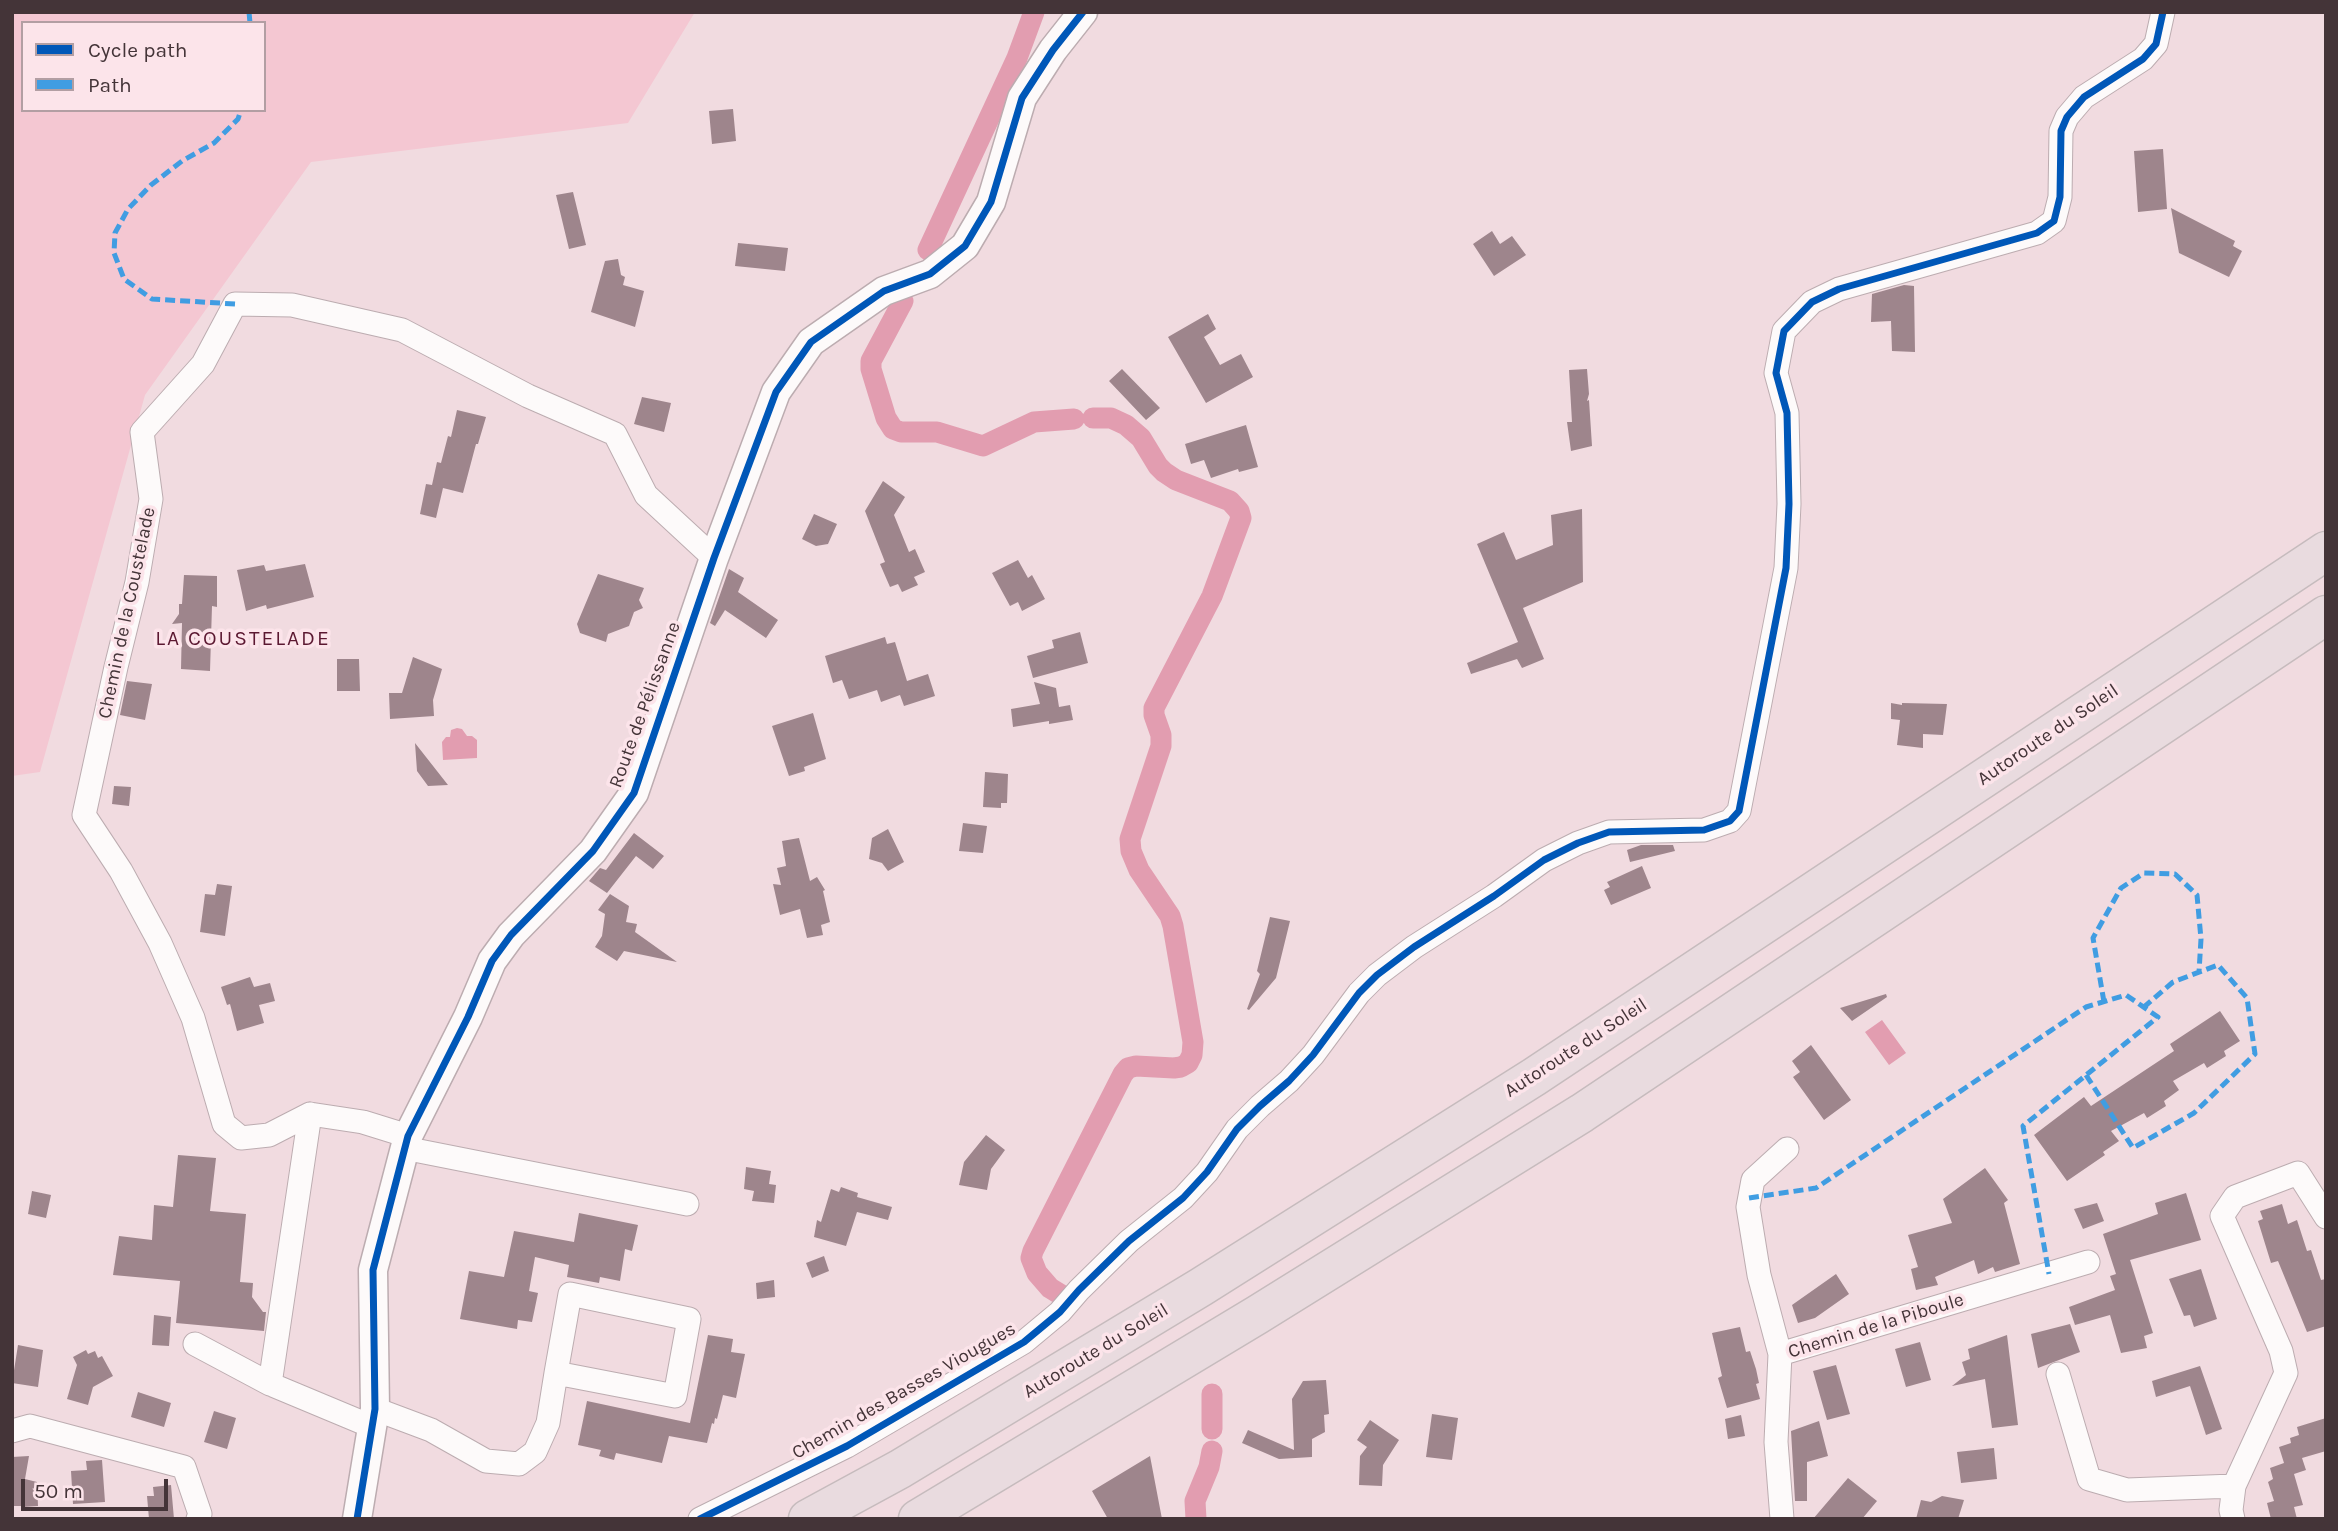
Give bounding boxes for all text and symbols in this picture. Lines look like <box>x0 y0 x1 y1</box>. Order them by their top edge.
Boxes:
legend <box>21 21 266 112</box>
text: Cycle path <box>88 38 188 62</box>
text: Path <box>88 73 132 97</box>
street label: Chemin de la Coustelade <box>93 505 161 721</box>
street label: Route de Pélissanne <box>604 619 686 791</box>
district label: LA COUSTELADE <box>157 626 329 652</box>
street label: Autoroute du Soleil <box>1973 679 2123 791</box>
street label: Autoroute du Soleil <box>1500 993 1652 1103</box>
street label: Chemin de la Piboule <box>1785 1288 1967 1364</box>
street label: Autoroute du Soleil <box>1019 1299 1173 1403</box>
street label: Chemin des Basses Viougues <box>788 1318 1020 1464</box>
scale bar <box>24 1464 172 1508</box>
text: 50 m <box>34 1479 83 1503</box>

